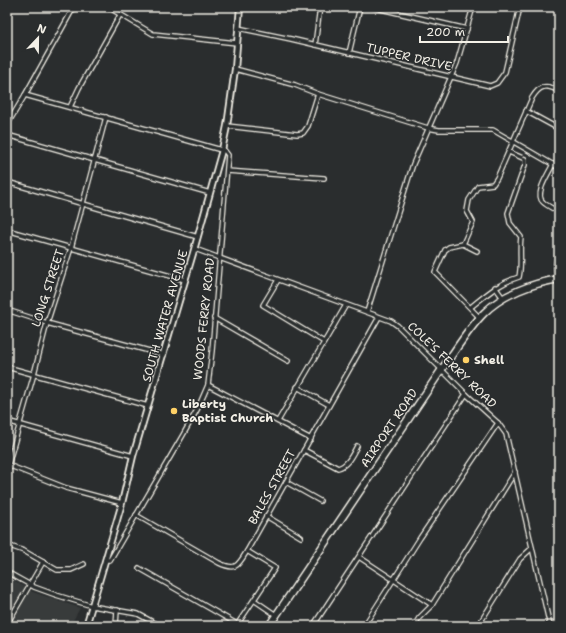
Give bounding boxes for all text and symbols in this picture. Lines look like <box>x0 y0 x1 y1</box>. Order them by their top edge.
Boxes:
north arrow <box>18 18 58 58</box>
scale bar <box>420 18 508 44</box>
text: N <box>35 21 49 38</box>
text: 200 m <box>426 24 465 40</box>
street label: TUPPER DRIVE <box>365 39 453 75</box>
street label: LONG STREET <box>28 246 68 329</box>
street label: SOUTH WATER AVENUE <box>138 248 192 384</box>
street label: WOODS FERRY ROAD <box>190 257 218 381</box>
street label: COLE'S FERRY ROAD <box>404 318 500 412</box>
place label: Shell <box>474 352 504 368</box>
marker: Shell <box>461 355 471 365</box>
street label: AIRPORT ROAD <box>357 385 421 471</box>
place label: Liberty Baptist Church <box>182 396 273 426</box>
marker: Liberty Baptist Church <box>169 406 179 416</box>
street label: BALES STREET <box>245 446 300 528</box>

